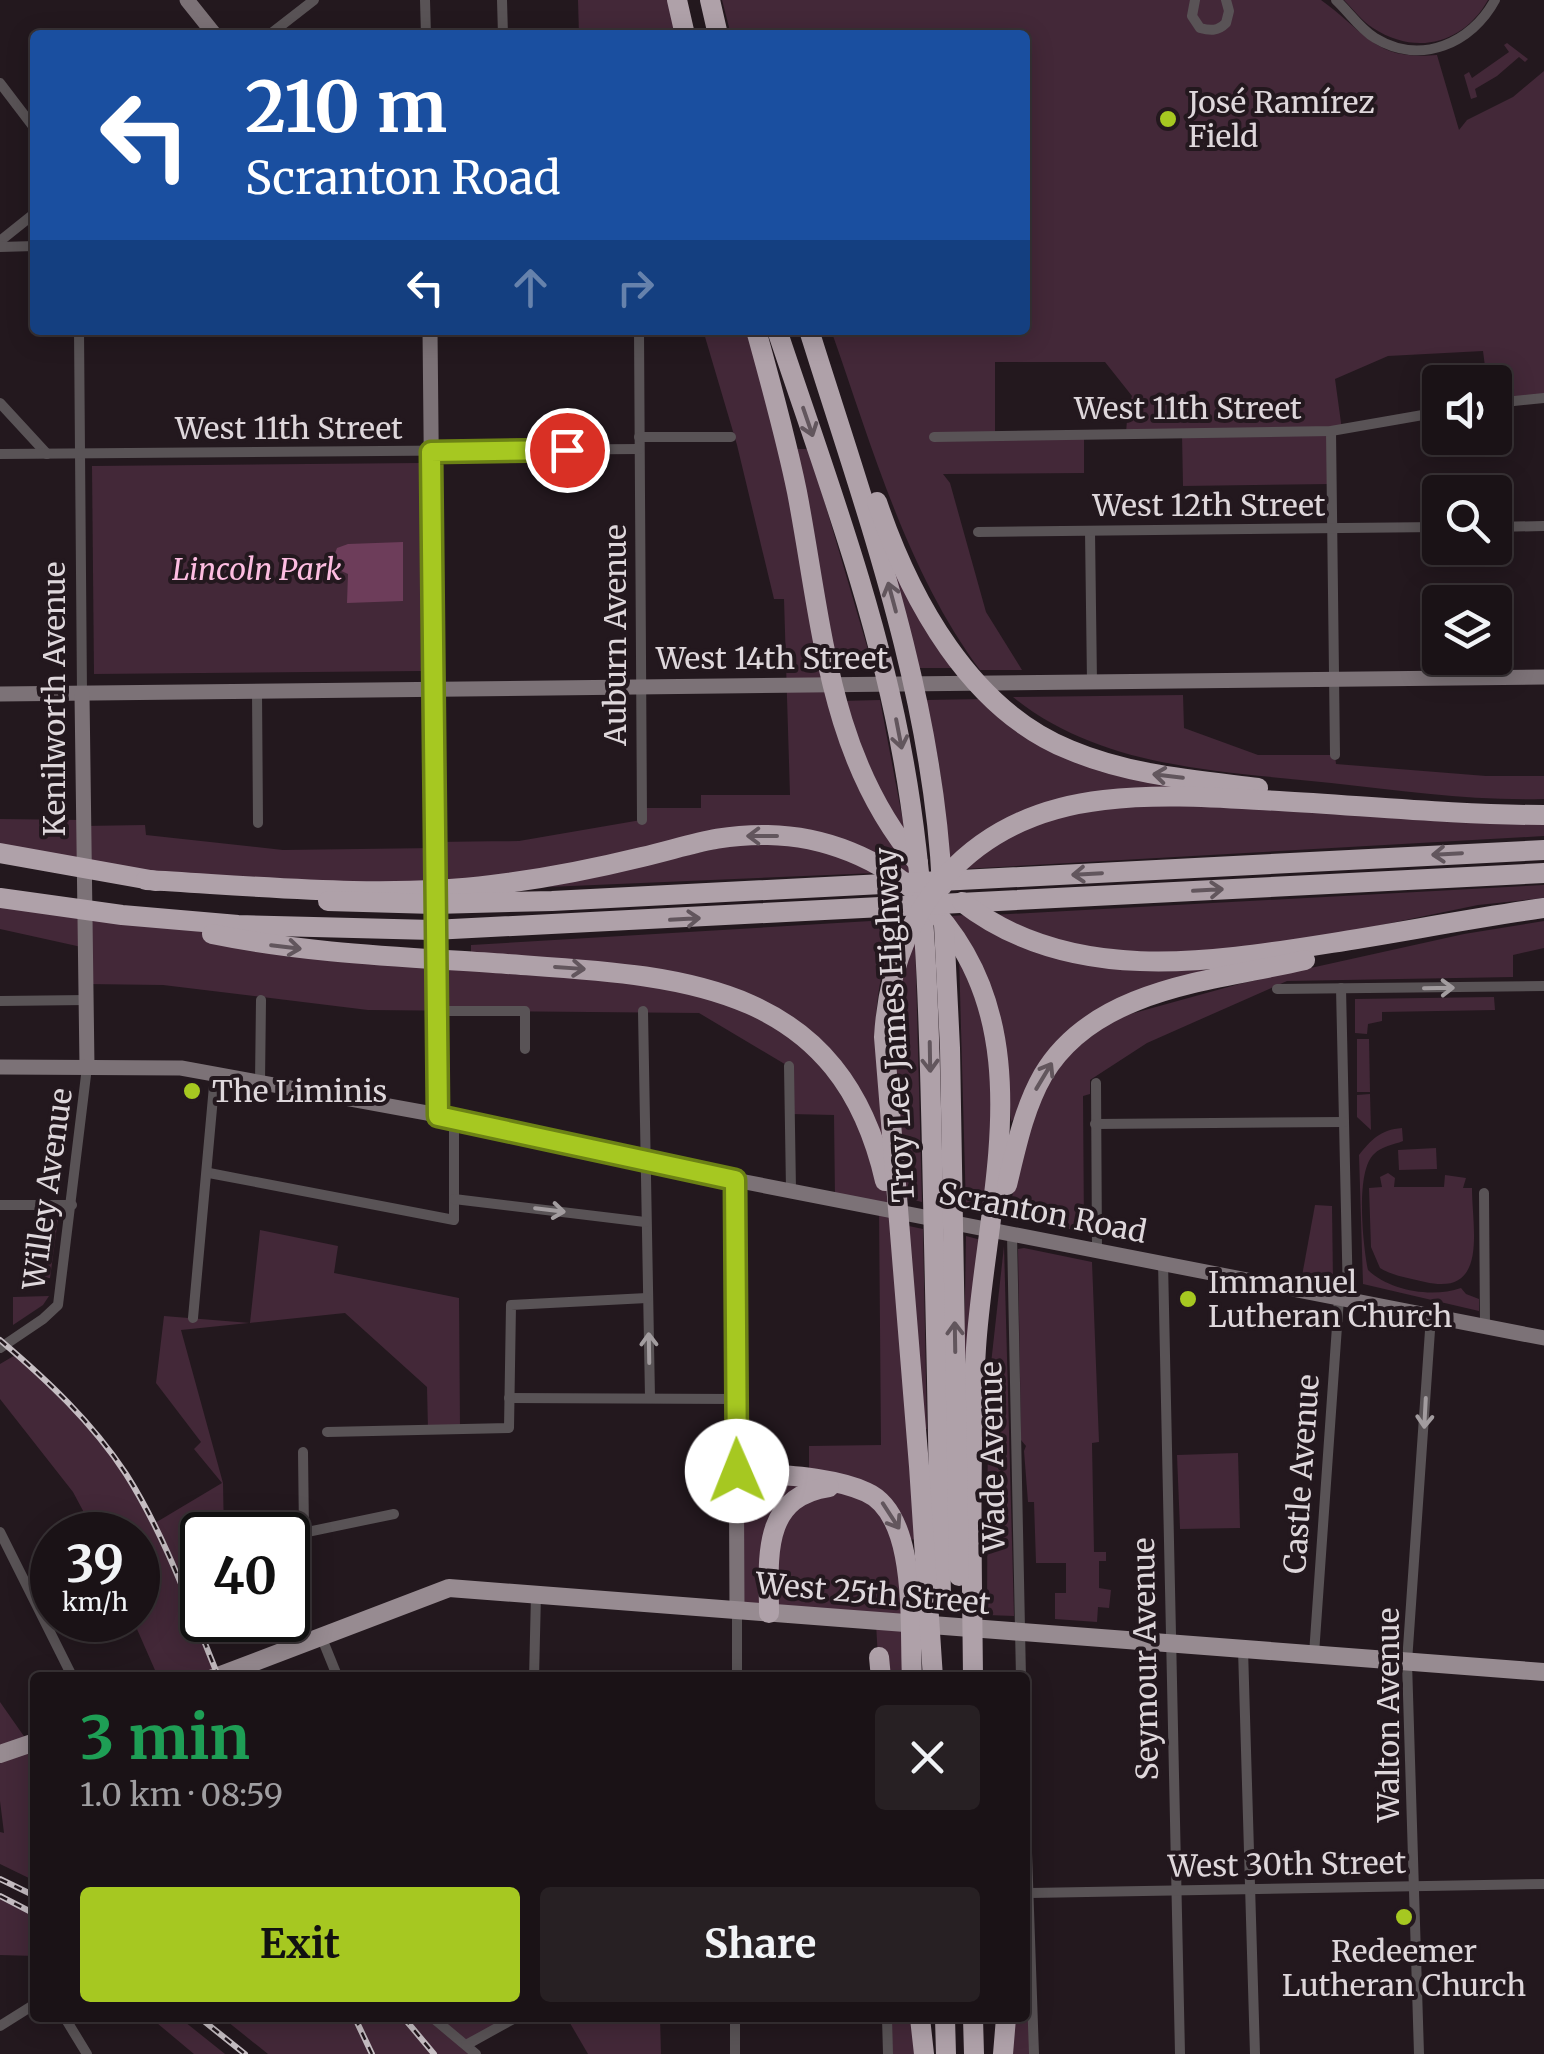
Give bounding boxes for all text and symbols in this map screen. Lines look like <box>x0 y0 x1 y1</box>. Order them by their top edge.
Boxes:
text: 210 m <box>245 63 447 151</box>
icon: left <box>80 70 210 200</box>
place label: José Ramírez Field <box>1187 83 1375 155</box>
marker: José Ramírez Field <box>1157 108 1179 130</box>
text: Scranton Road <box>245 150 561 206</box>
icon: left <box>398 260 453 315</box>
icon: ahead <box>503 260 558 315</box>
icon: right <box>608 260 663 315</box>
map controls <box>1422 365 1512 675</box>
button: sound <box>1422 365 1512 455</box>
street label: West 11th Street <box>1073 389 1302 427</box>
one-way arrow <box>800 406 818 438</box>
pin <box>525 408 610 493</box>
street label: West 11th Street <box>174 409 403 447</box>
icon: arrive <box>540 423 595 478</box>
button: search <box>1422 475 1512 565</box>
street label: West 12th Street <box>1092 486 1326 524</box>
street label: Auburn Avenue <box>596 524 634 747</box>
park label: Lincoln Park <box>172 550 343 588</box>
street label: Kenilworth Avenue <box>35 562 73 836</box>
one-way arrow <box>881 582 900 614</box>
button: layers <box>1422 585 1512 675</box>
street label: West 14th Street <box>655 639 888 677</box>
one-way arrow <box>890 717 909 749</box>
one-way arrow <box>1152 767 1185 785</box>
one-way arrow <box>746 826 778 845</box>
one-way arrow <box>1431 845 1463 864</box>
street label: Troy Lee James Highway <box>866 846 922 1204</box>
one-way arrow <box>1072 865 1104 884</box>
one-way arrow <box>1192 880 1224 899</box>
one-way arrow <box>669 909 701 928</box>
one-way arrow <box>270 938 302 956</box>
one-way arrow <box>553 959 585 978</box>
one-way arrow <box>1422 978 1454 997</box>
one-way arrow <box>920 1041 939 1073</box>
one-way arrow <box>1034 1062 1054 1091</box>
place label: The Liminis <box>212 1072 387 1110</box>
marker: The Liminis <box>181 1080 203 1102</box>
street label: Willey Avenue <box>14 1086 80 1293</box>
street label: Scranton Road <box>936 1173 1150 1251</box>
one-way arrow <box>533 1201 565 1220</box>
place label: Immanuel Lutheran Church <box>1208 1263 1453 1335</box>
marker: Immanuel Lutheran Church <box>1177 1288 1199 1310</box>
one-way arrow <box>945 1322 964 1354</box>
one-way arrow <box>639 1333 658 1365</box>
street label: Wade Avenue <box>971 1361 1013 1554</box>
street label: Castle Avenue <box>1275 1373 1327 1575</box>
one-way arrow <box>1415 1396 1434 1428</box>
position arrow <box>685 1419 789 1523</box>
one-way arrow <box>881 1502 901 1530</box>
speed limit sign: 40 <box>180 1512 310 1642</box>
text: 39 <box>66 1533 124 1596</box>
street label: Seymour Avenue <box>1124 1537 1166 1781</box>
street label: West 25th Street <box>753 1564 992 1622</box>
text: km/h <box>62 1586 128 1618</box>
street label: Walton Avenue <box>1369 1608 1407 1823</box>
text: 3 min <box>80 1700 250 1775</box>
button: close <box>875 1705 980 1810</box>
text: 1.0 km · 08:59 <box>80 1775 283 1815</box>
street label: West 30th Street <box>1166 1843 1407 1885</box>
button: Exit <box>80 1887 520 2002</box>
button: Share <box>540 1887 980 2002</box>
marker: Redeemer Lutheran Church <box>1393 1906 1415 1928</box>
place label: Redeemer Lutheran Church <box>1282 1932 1526 2004</box>

